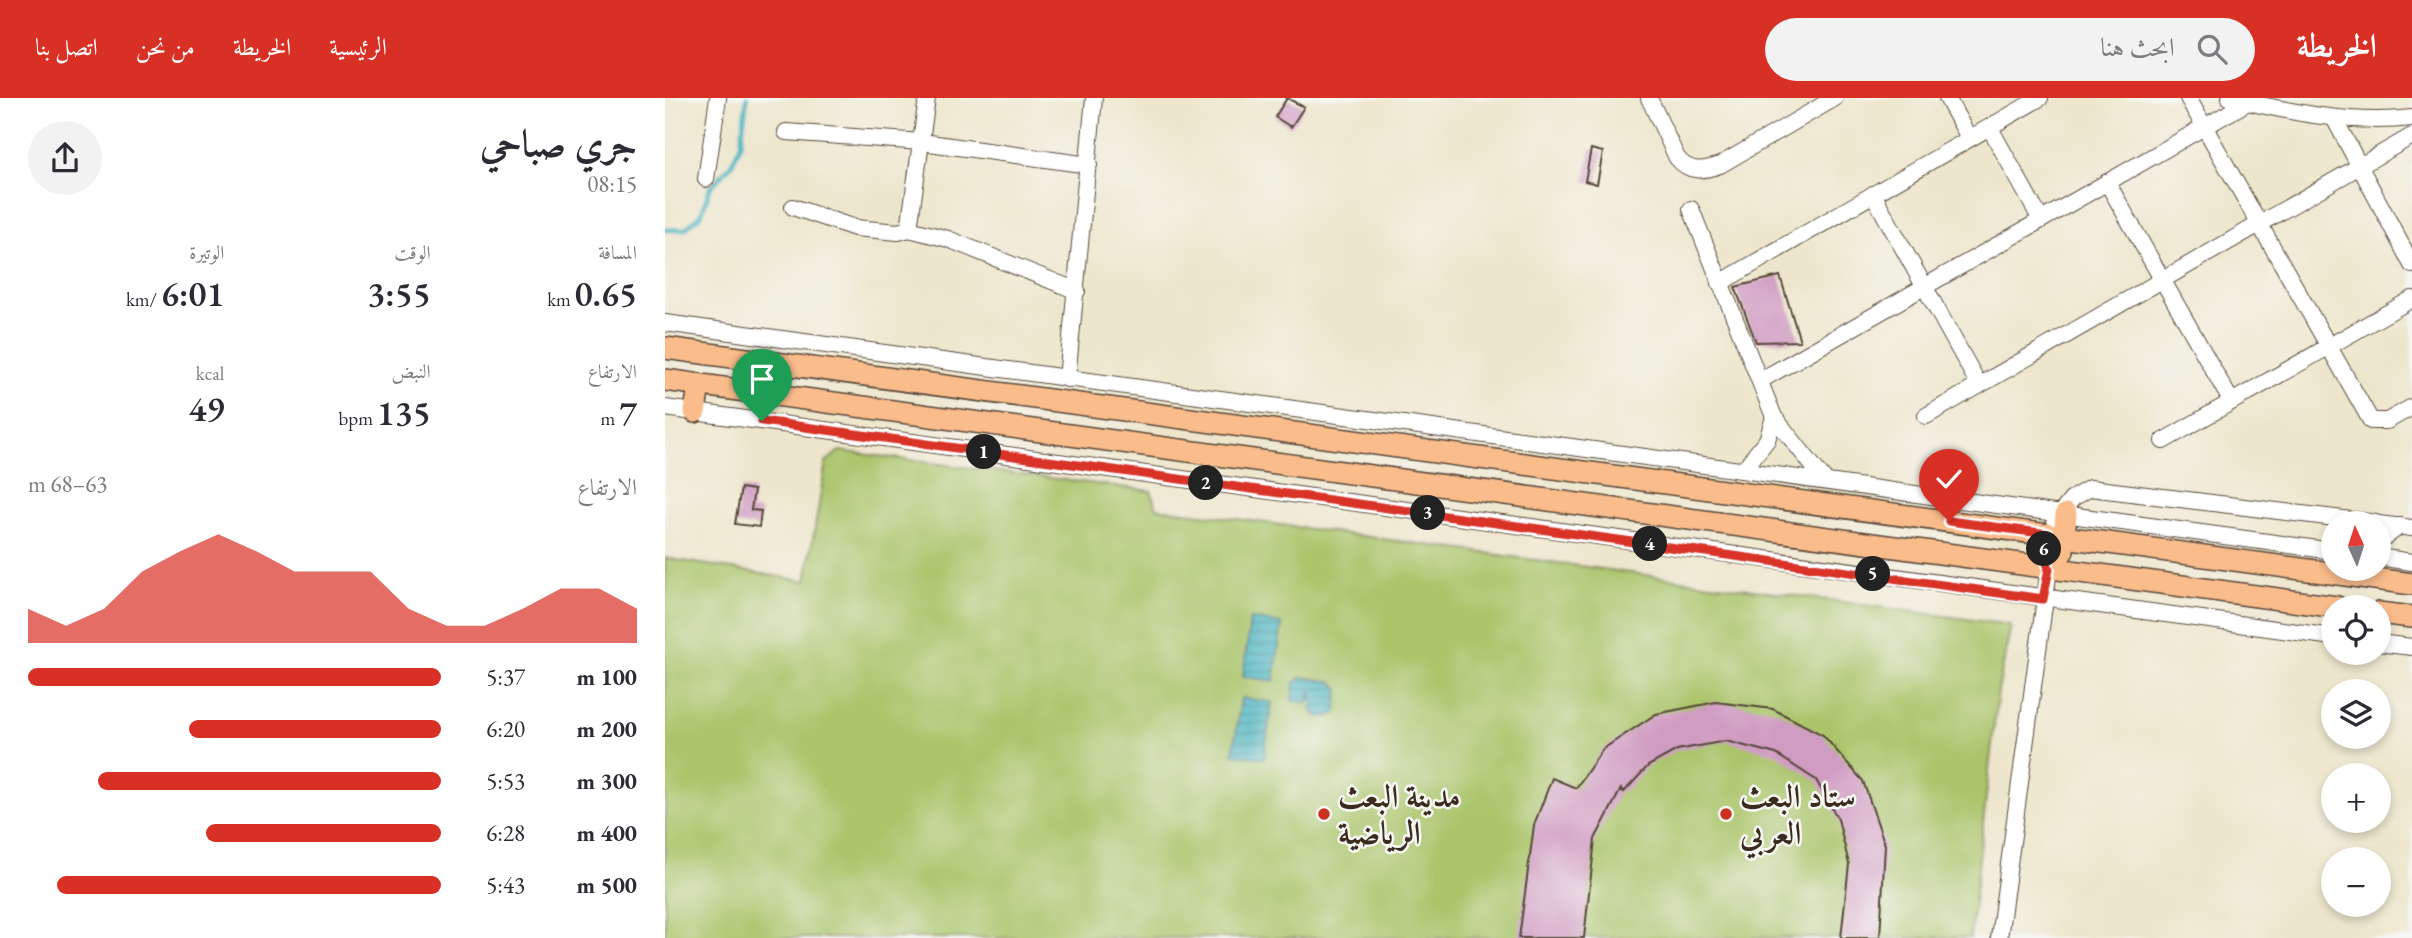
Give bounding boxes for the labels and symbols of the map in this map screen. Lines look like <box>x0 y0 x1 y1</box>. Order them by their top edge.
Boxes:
pin <box>732 349 792 421</box>
pin: 1 <box>967 434 1001 470</box>
pin <box>1919 449 1979 521</box>
pin: 2 <box>1189 466 1223 500</box>
pin: 3 <box>1411 496 1445 530</box>
north arrow <box>2321 511 2391 581</box>
pin: 4 <box>1633 526 1667 562</box>
pin: 6 <box>2027 532 2061 566</box>
pin: 5 <box>1855 556 1891 592</box>
place label: مدينة البعث الرياضية <box>1338 775 1460 854</box>
place label: ستاد البعث العربي <box>1739 775 1856 859</box>
marker: مدينة البعث الرياضية <box>1316 806 1332 822</box>
marker: ستاد البعث العربي <box>1718 806 1734 822</box>

